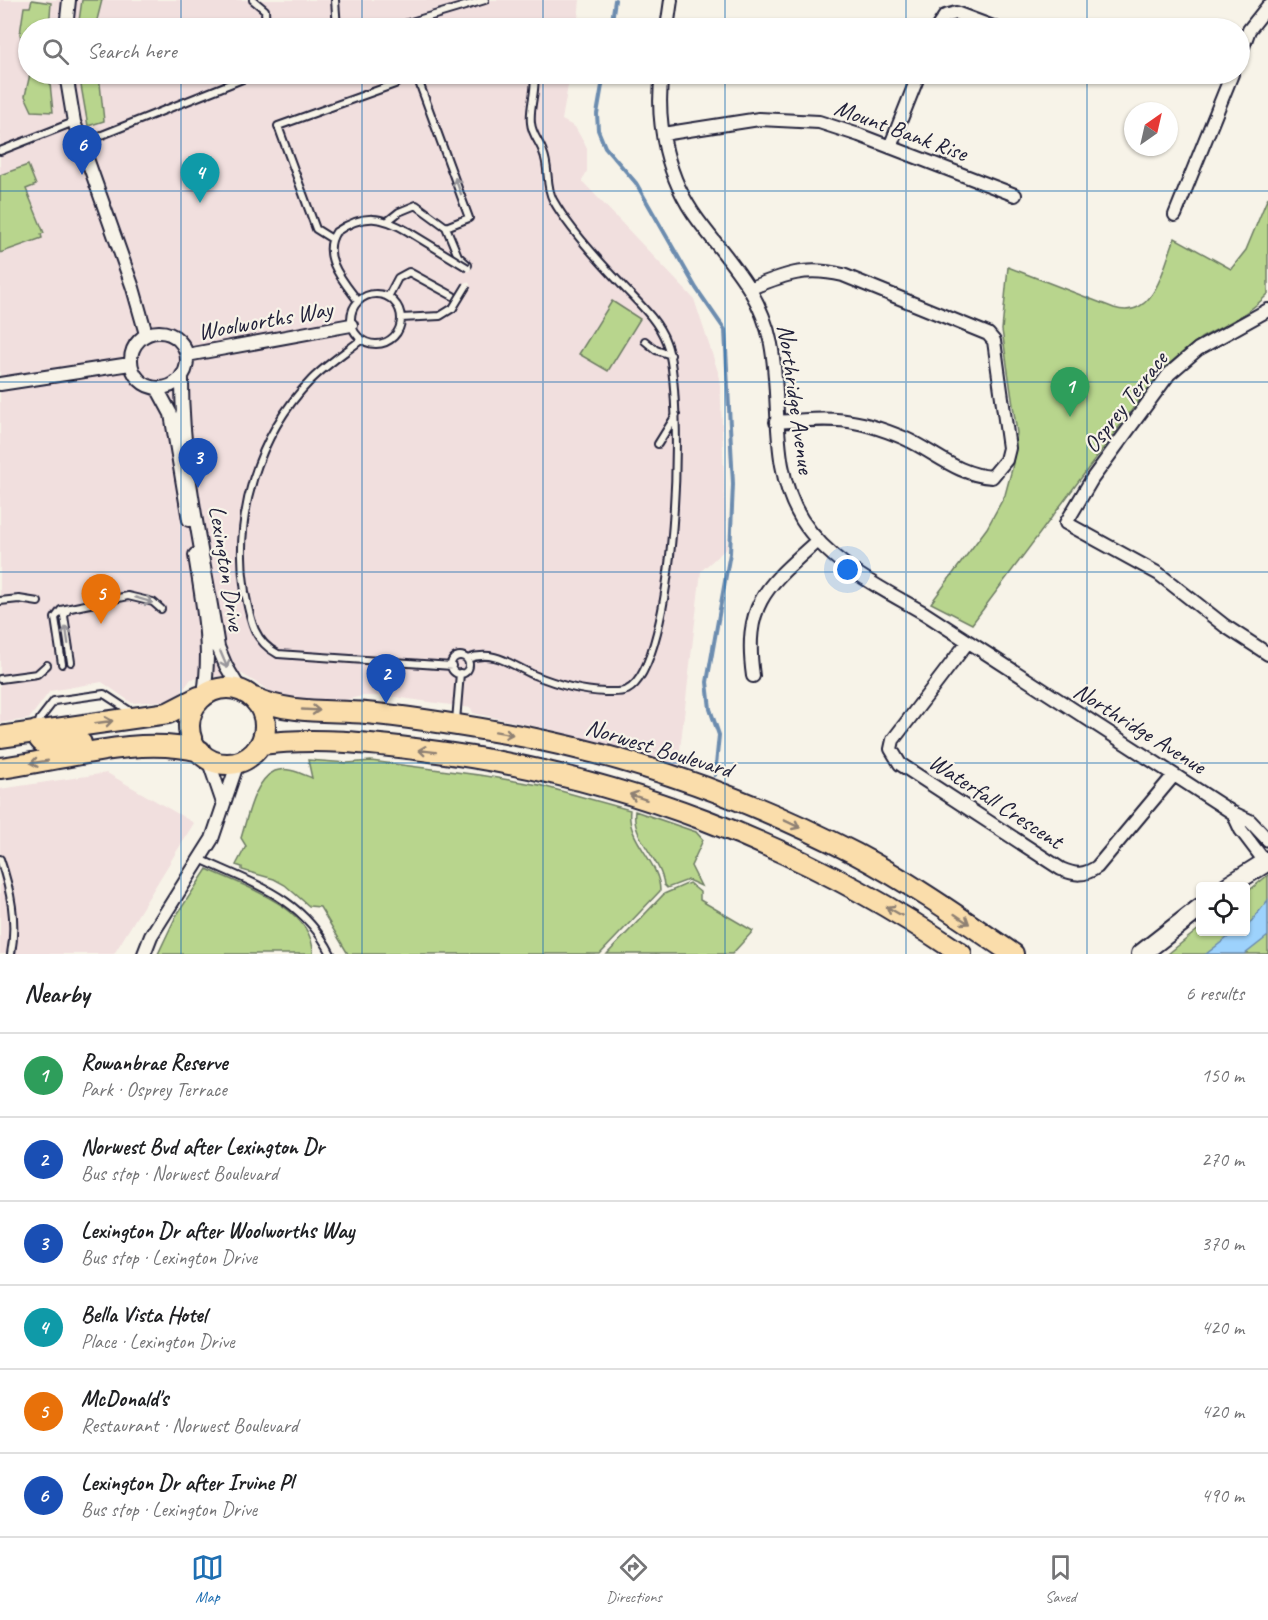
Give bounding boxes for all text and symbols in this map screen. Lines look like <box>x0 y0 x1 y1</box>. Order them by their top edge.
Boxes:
search box <box>18 18 1250 84</box>
icon: search <box>39 35 72 68</box>
text: Search here <box>87 37 177 65</box>
street label: Mount Bank Rise <box>831 92 974 169</box>
north arrow <box>1124 102 1178 156</box>
pin: 6 <box>62 126 101 175</box>
pin: 4 <box>180 154 220 203</box>
one-way arrow <box>452 177 463 196</box>
street label: Woolworths Way <box>195 293 336 347</box>
street label: Northridge Avenue <box>771 323 822 478</box>
street label: Osprey Terrace <box>1076 344 1175 459</box>
pin: 1 <box>1050 368 1090 417</box>
pin: 3 <box>178 438 218 488</box>
street label: Lexington Drive <box>202 503 252 635</box>
your location <box>833 555 862 584</box>
pin: 5 <box>82 574 120 624</box>
one-way arrow <box>135 595 154 606</box>
one-way arrow <box>61 626 72 645</box>
one-way arrow <box>219 650 230 669</box>
pin: 2 <box>366 654 406 704</box>
street label: Northridge Avenue <box>1068 675 1213 782</box>
one-way arrow <box>300 705 320 716</box>
street label: Norwest Boulevard <box>582 712 739 785</box>
one-way arrow <box>93 716 113 727</box>
one-way arrow <box>494 728 514 739</box>
one-way arrow <box>418 745 438 756</box>
street label: Waterfall Crescent <box>923 747 1070 857</box>
one-way arrow <box>29 757 49 768</box>
one-way arrow <box>629 791 648 802</box>
one-way arrow <box>783 819 801 830</box>
map controls <box>1196 882 1250 936</box>
button: locate <box>1196 882 1250 936</box>
one-way arrow <box>886 905 903 917</box>
one-way arrow <box>954 913 970 925</box>
text: Nearby <box>24 977 89 1010</box>
text: 6 results <box>1185 981 1244 1006</box>
text: Rowanbrae Reserve <box>81 1049 227 1077</box>
text: 1 <box>39 1063 48 1088</box>
text: 150 m <box>1201 1063 1244 1088</box>
text: Park · Osprey Terrace <box>81 1077 227 1102</box>
text: Norwest Bvd after Lexington Dr <box>81 1133 324 1161</box>
text: 2 <box>39 1147 48 1172</box>
text: 270 m <box>1201 1147 1244 1172</box>
text: Bus stop · Norwest Boulevard <box>81 1161 278 1186</box>
text: Lexington Dr after Woolworths Way <box>81 1217 354 1245</box>
text: 3 <box>39 1231 48 1256</box>
text: 370 m <box>1201 1231 1244 1256</box>
text: Bus stop · Lexington Drive <box>81 1245 257 1270</box>
text: Bella Vista Hotel <box>81 1301 207 1329</box>
text: 4 <box>39 1315 48 1340</box>
text: 420 m <box>1201 1315 1244 1340</box>
text: Place · Lexington Drive <box>81 1329 235 1354</box>
text: McDonald's <box>81 1385 168 1413</box>
text: 5 <box>39 1399 48 1424</box>
text: 420 m <box>1201 1399 1244 1424</box>
text: Restaurant · Norwest Boulevard <box>81 1413 298 1438</box>
text: Lexington Dr after Irvine Pl <box>81 1469 293 1497</box>
text: 6 <box>39 1483 48 1508</box>
text: 490 m <box>1201 1483 1244 1508</box>
text: Bus stop · Lexington Drive <box>81 1497 257 1522</box>
tab: Map <box>191 1551 224 1607</box>
tab: Directions <box>606 1551 662 1607</box>
tab: Saved <box>1044 1551 1077 1607</box>

